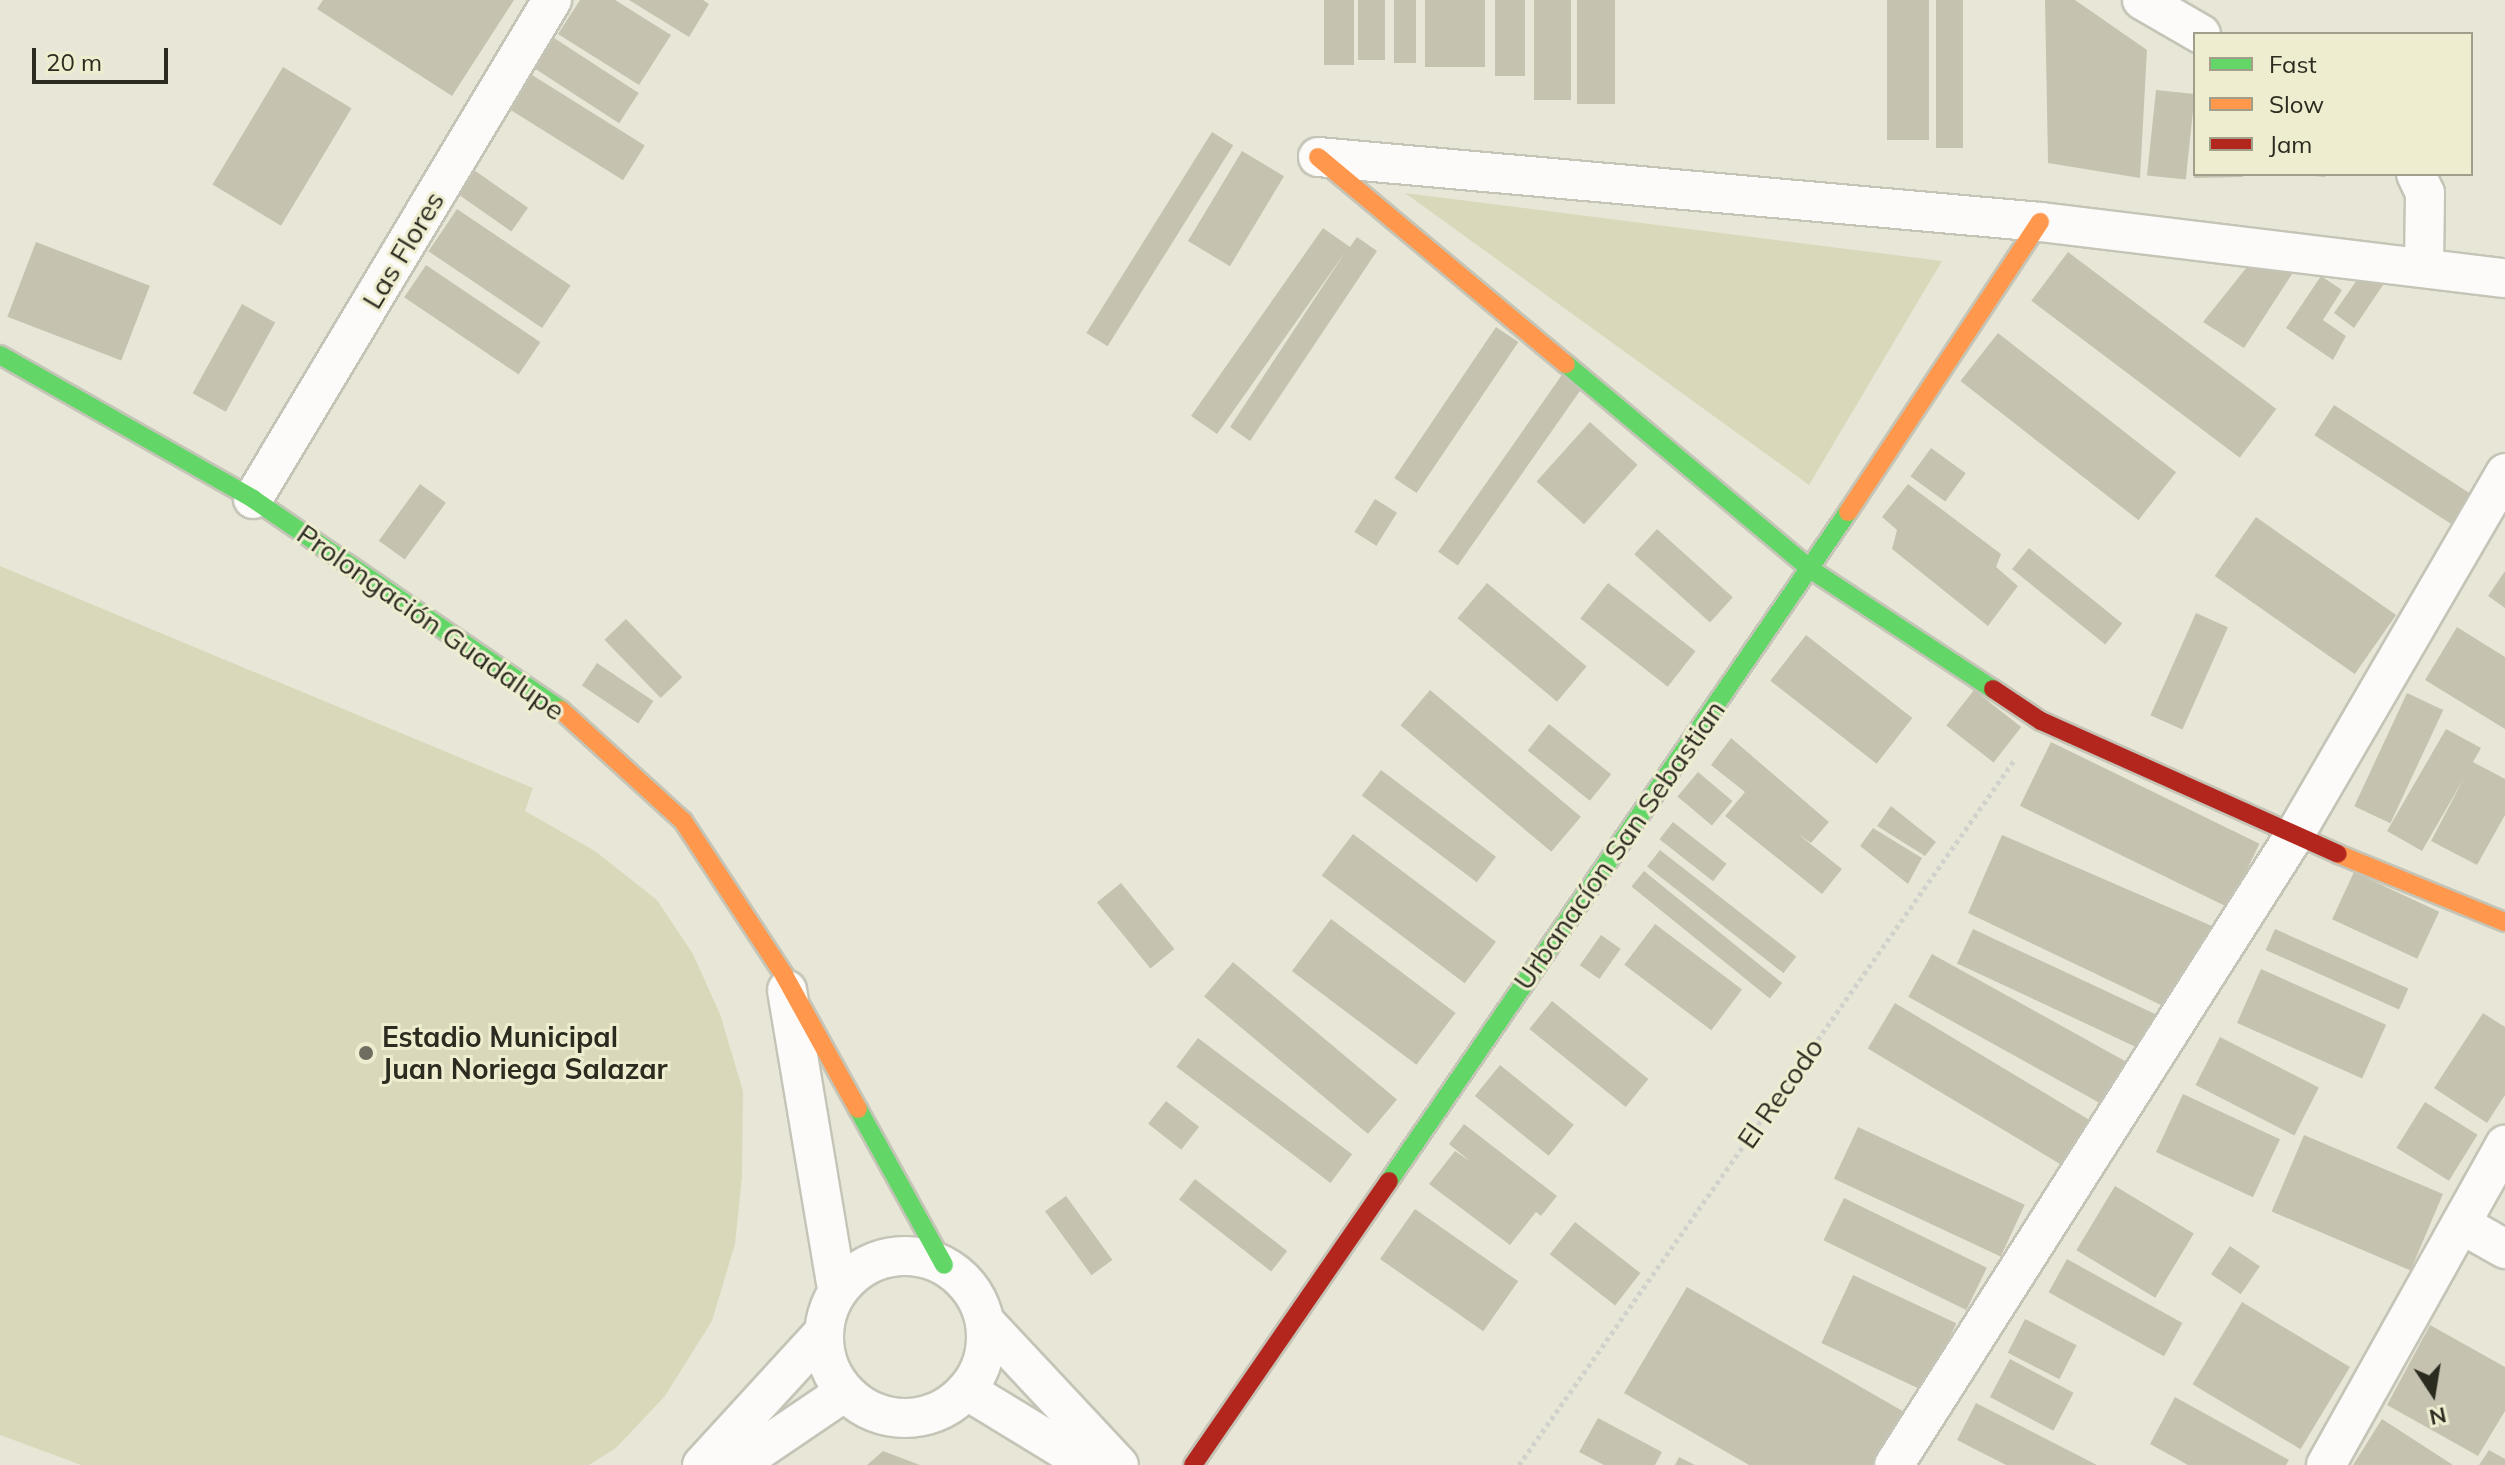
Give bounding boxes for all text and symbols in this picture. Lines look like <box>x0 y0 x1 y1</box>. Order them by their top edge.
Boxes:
scale bar <box>36 32 172 82</box>
legend <box>2193 32 2473 176</box>
text: 20 m <box>46 47 102 77</box>
text: Fast <box>2269 49 2317 79</box>
text: Slow <box>2269 89 2324 119</box>
text: Jam <box>2269 129 2312 159</box>
street label: Las Flores <box>355 185 451 315</box>
street label: Prolongación Guadalupe <box>291 517 571 727</box>
street label: Urbanacíon San Sebastian <box>1506 694 1732 996</box>
place label: Estadio Municipal Juan Noriega Salazar <box>382 1020 668 1086</box>
street label: El Recodo <box>1730 1031 1830 1155</box>
marker: Estadio Municipal Juan Noriega Salazar <box>357 1044 375 1062</box>
north arrow <box>2393 1353 2473 1433</box>
text: N <box>2427 1401 2449 1432</box>

